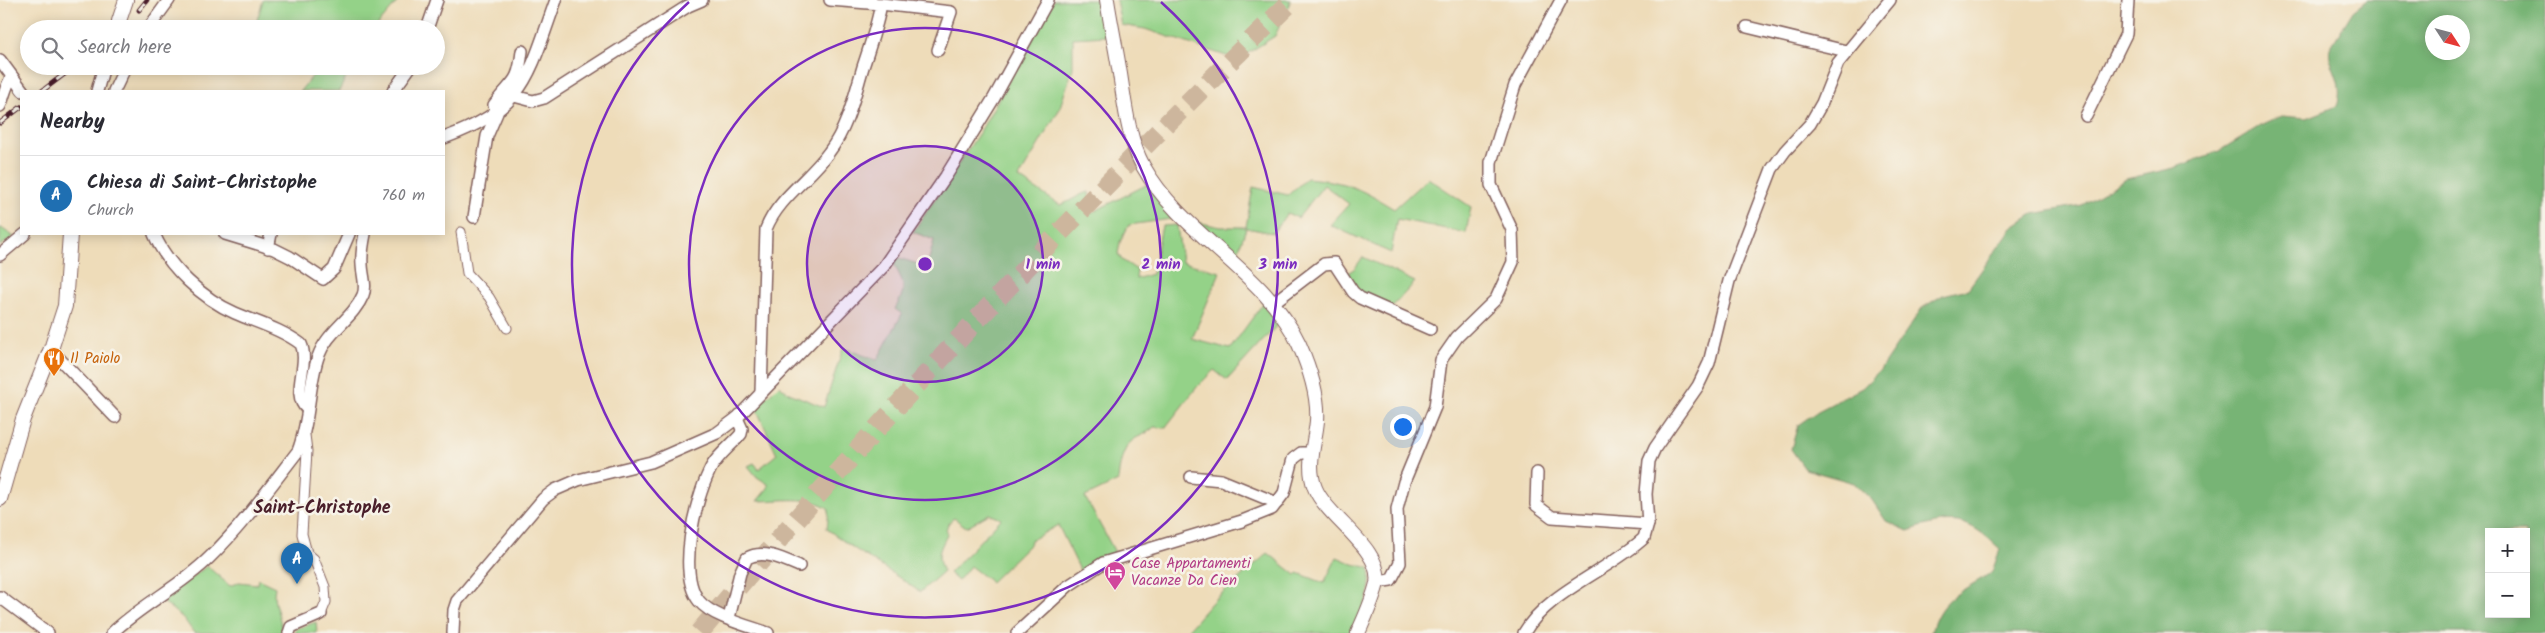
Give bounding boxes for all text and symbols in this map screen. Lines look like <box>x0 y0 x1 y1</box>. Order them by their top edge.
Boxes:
north arrow <box>2425 15 2470 60</box>
search box <box>20 20 445 75</box>
text: Search here <box>78 33 172 63</box>
icon: search <box>38 34 66 62</box>
text: Nearby <box>40 106 105 139</box>
text: Chiesa di Saint-Christophe <box>87 168 317 198</box>
text: A <box>51 183 61 208</box>
text: 760 m <box>382 183 425 208</box>
text: Church <box>87 198 134 223</box>
text: 1 min <box>1026 253 1060 277</box>
text: 2 min <box>1141 253 1181 277</box>
text: 3 min <box>1258 253 1297 277</box>
centre of rings <box>916 255 934 273</box>
restaurant icon: Il Paiolo <box>42 346 66 377</box>
place label: Il Paiolo <box>70 347 121 371</box>
your location <box>1390 414 1416 440</box>
district label: Saint-Christophe <box>253 494 391 523</box>
map controls <box>2485 528 2530 618</box>
button: + <box>2485 528 2530 573</box>
pin: A <box>281 543 313 584</box>
place label: Case Appartamenti Vacanze Da Cien <box>1131 552 1252 593</box>
hotel icon: Case Appartamenti Vacanze Da Cien <box>1103 560 1127 591</box>
button: − <box>2485 573 2530 618</box>

